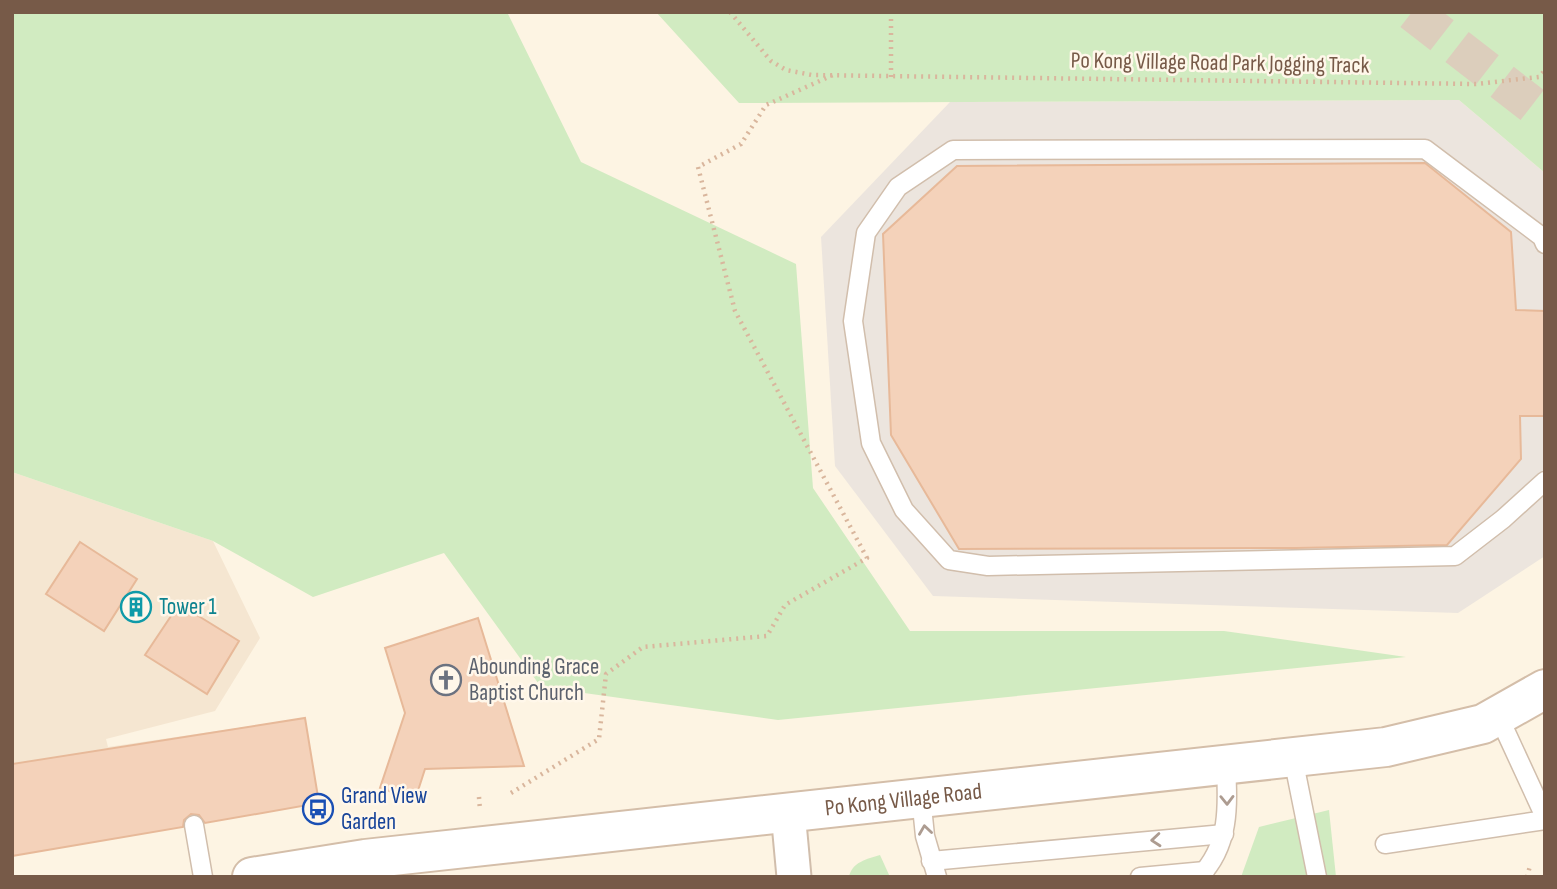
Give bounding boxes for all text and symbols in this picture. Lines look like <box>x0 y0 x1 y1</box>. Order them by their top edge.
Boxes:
street label: Po Kong Village Road Park Jogging Track <box>1070 46 1370 80</box>
building icon: Tower 1 <box>119 590 153 624</box>
place label: Tower 1 <box>159 593 217 621</box>
place label: Abounding Grace Baptist Church <box>468 653 599 707</box>
church icon: Abounding Grace Baptist Church <box>429 663 463 697</box>
street label: Po Kong Village Road <box>823 777 983 822</box>
place label: Grand View Garden <box>341 782 428 836</box>
bus stop icon: Grand View Garden <box>301 792 335 826</box>
one-way arrow <box>1219 795 1235 806</box>
one-way arrow <box>917 824 932 835</box>
one-way arrow <box>1150 832 1161 847</box>

